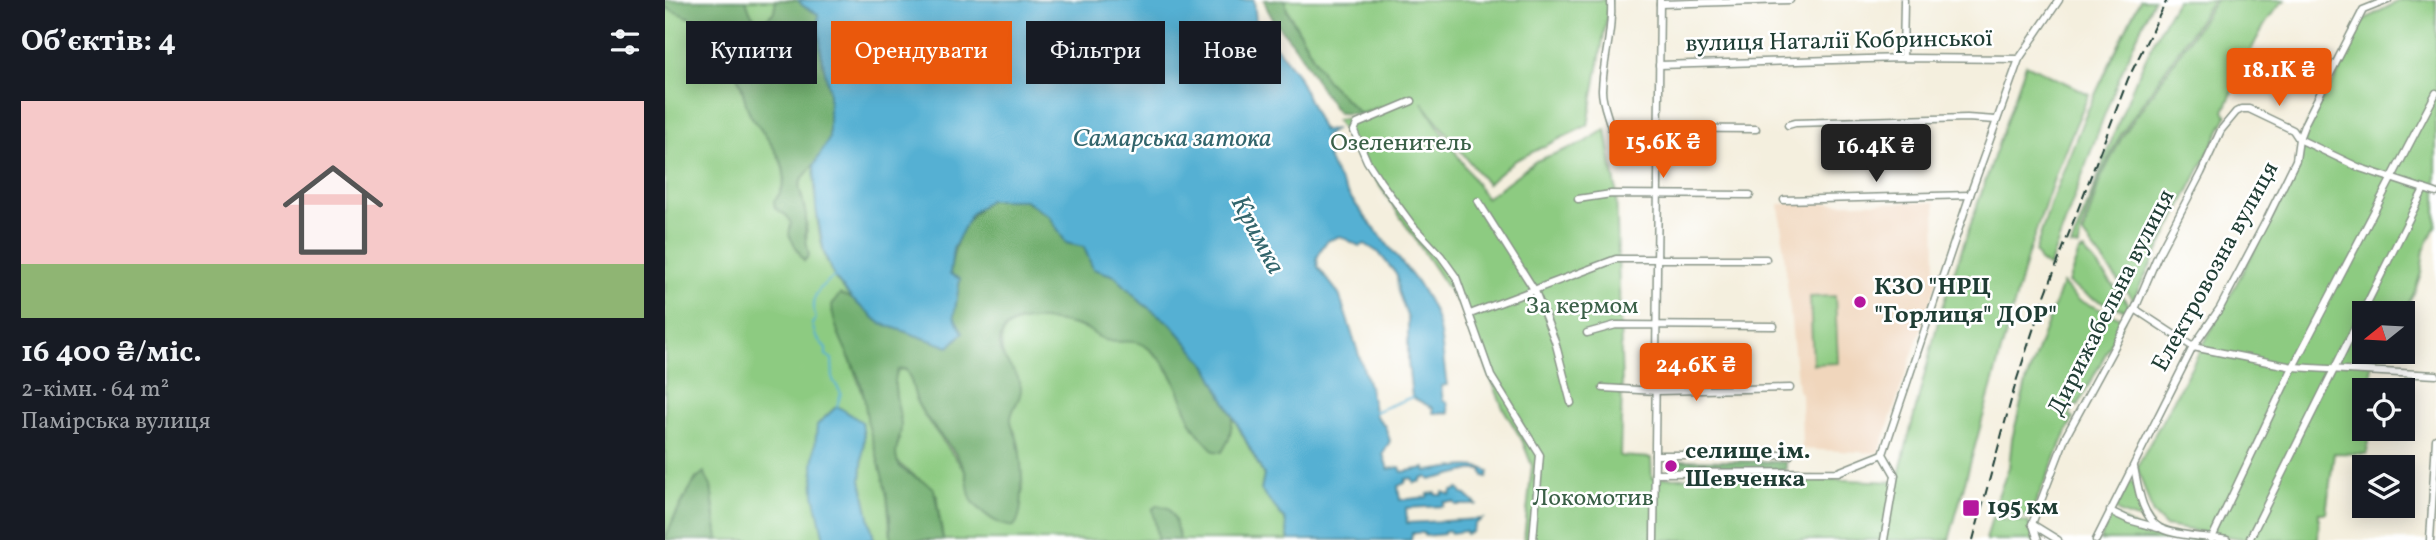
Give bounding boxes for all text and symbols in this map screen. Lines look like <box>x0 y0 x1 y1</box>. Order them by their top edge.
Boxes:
text: Об’єктів: 4 <box>21 21 176 63</box>
chip: Купити <box>686 21 817 84</box>
chip: Орендувати <box>831 21 1012 84</box>
chip: Фільтри <box>1026 21 1165 84</box>
chip: Нове <box>1179 21 1281 84</box>
street label: вулиця Наталії Кобринської <box>1685 22 1993 62</box>
icon: filters <box>606 23 644 61</box>
pin: 18.1K ₴ <box>2214 48 2344 108</box>
text: 18.1K ₴ <box>2243 55 2315 87</box>
pin: 15.6K ₴ <box>1598 120 1728 180</box>
water label: Самарська затока <box>1072 121 1272 157</box>
pin: 16.4K ₴ <box>1811 124 1941 184</box>
park label: Озеленитель <box>1330 127 1472 161</box>
text: 15.6K ₴ <box>1625 127 1701 159</box>
text: 16.4K ₴ <box>1837 131 1915 163</box>
icon: home <box>270 147 396 273</box>
street label: Електровозна вулиця <box>2144 156 2288 378</box>
street label: Дирижабельна вулиця <box>2040 184 2184 422</box>
water label: Кримка <box>1221 189 1293 281</box>
place label: КЗО "НРЦ "Горлиця" ДОР" <box>1874 271 2057 333</box>
park label: За кермом <box>1526 290 1638 324</box>
marker: КЗО "НРЦ "Горлиця" ДОР" <box>1852 294 1868 310</box>
north arrow <box>2352 301 2415 364</box>
map controls <box>2352 301 2415 518</box>
text: 16 400 ₴/міс. <box>21 332 202 374</box>
pin: 24.6K ₴ <box>1631 344 1761 403</box>
text: 24.6K ₴ <box>1656 350 1736 382</box>
text: 2-кімн. · 64 m² <box>21 374 169 406</box>
button: locate <box>2352 378 2415 441</box>
text: Памірська вулиця <box>21 406 210 438</box>
place label: селище ім. Шевченка <box>1685 435 1811 497</box>
button: layers <box>2352 455 2415 518</box>
marker: селище ім. Шевченка <box>1663 458 1679 474</box>
park label: Локомотив <box>1532 482 1654 516</box>
place label: 195 км <box>1987 491 2058 525</box>
marker: 195 км <box>1961 498 1981 518</box>

